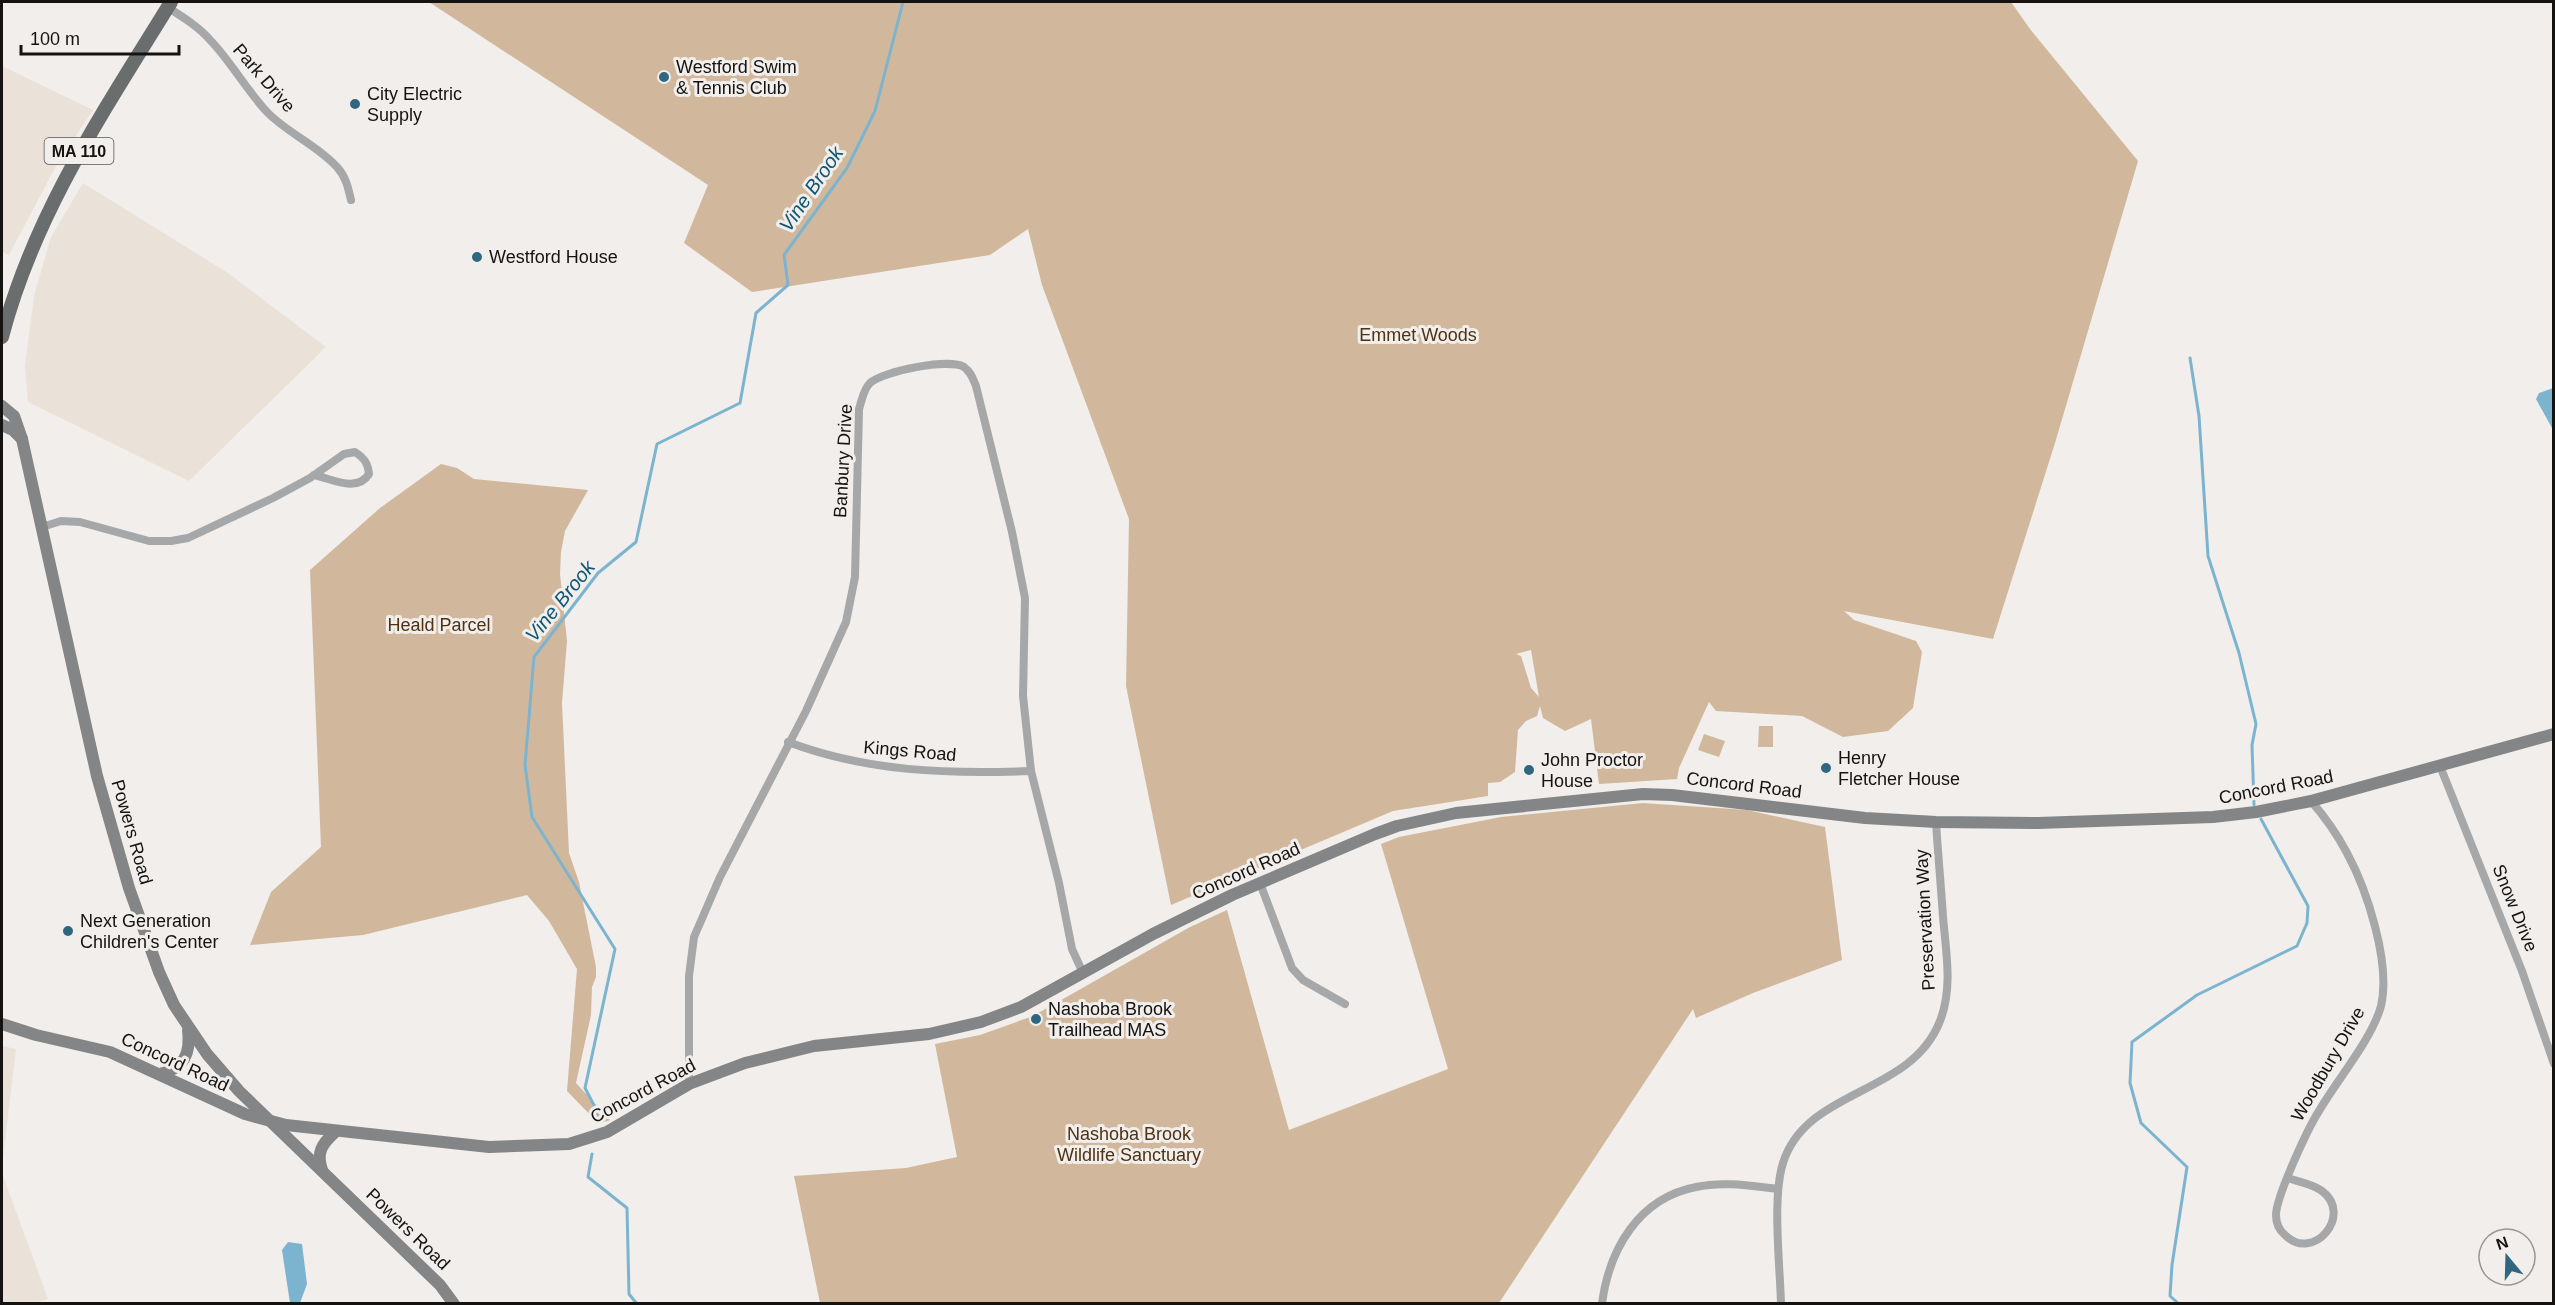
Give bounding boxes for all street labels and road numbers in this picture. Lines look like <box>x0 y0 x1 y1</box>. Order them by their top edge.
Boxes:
street label: Park Drive <box>229 40 299 116</box>
road number: MA 110 <box>44 138 113 164</box>
street label: Banbury Drive <box>830 404 856 518</box>
street label: Kings Road <box>863 737 957 765</box>
street label: Concord Road <box>2217 766 2335 808</box>
street label: Concord Road <box>1685 768 1803 802</box>
street label: Powers Road <box>107 777 157 887</box>
street label: Concord Road <box>1189 838 1303 904</box>
street label: Preservation Way <box>1911 849 1939 991</box>
street label: Snow Drive <box>2488 862 2542 954</box>
street label: Woodbury Drive <box>2287 1003 2369 1125</box>
street label: Concord Road <box>118 1028 232 1096</box>
street label: Concord Road <box>587 1055 699 1127</box>
street label: Powers Road <box>362 1184 454 1274</box>

